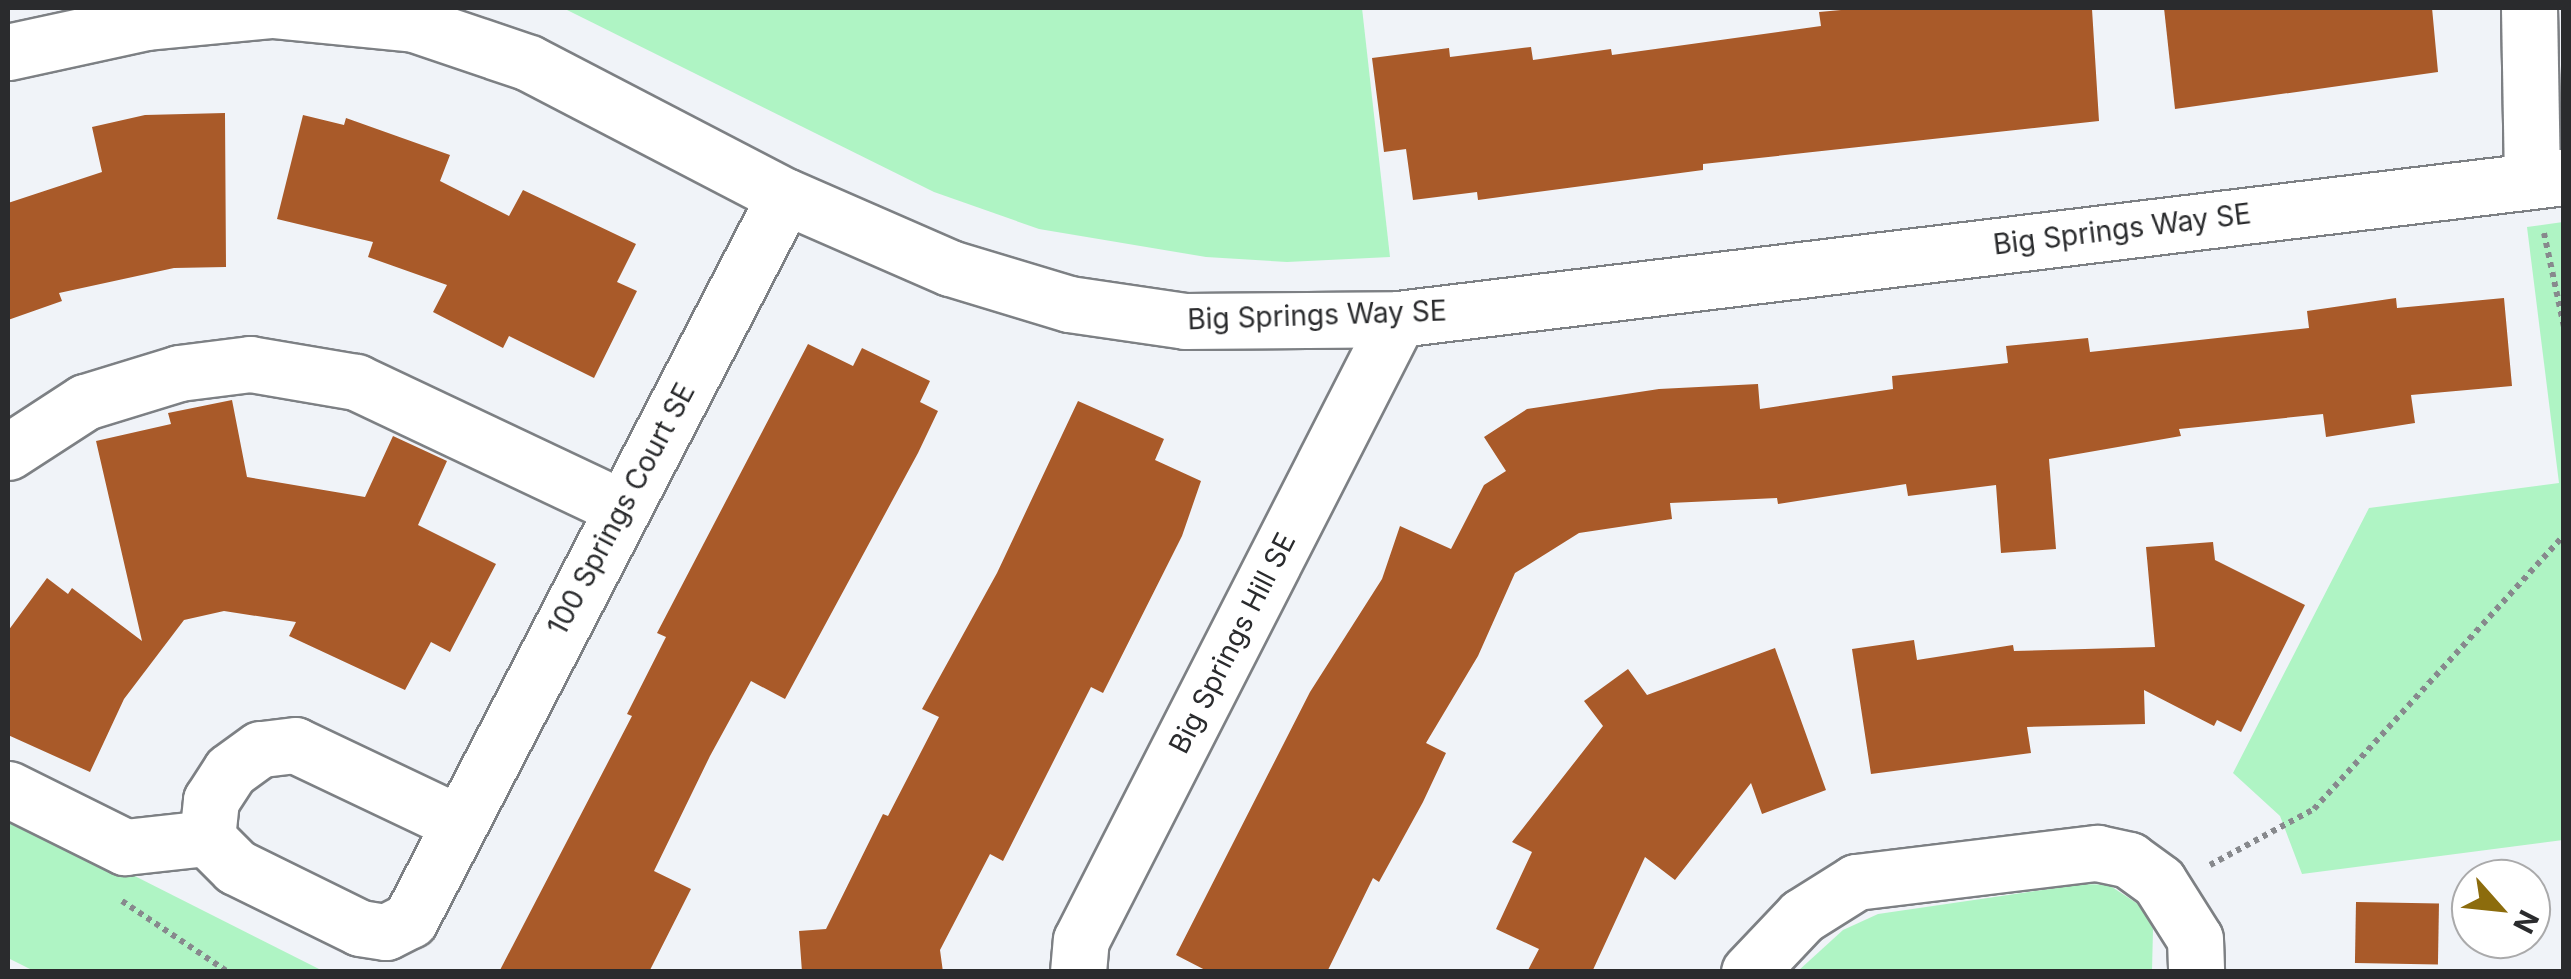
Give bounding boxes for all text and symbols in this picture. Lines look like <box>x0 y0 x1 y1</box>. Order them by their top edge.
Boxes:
street label: Big Springs Way SE <box>1991 197 2253 261</box>
street label: Big Springs Way SE <box>1187 294 1447 336</box>
street label: 100 Springs Court SE <box>540 377 702 641</box>
street label: Big Springs Hill SE <box>1162 527 1302 759</box>
north arrow <box>2451 859 2551 959</box>
text: N <box>2506 904 2546 939</box>

